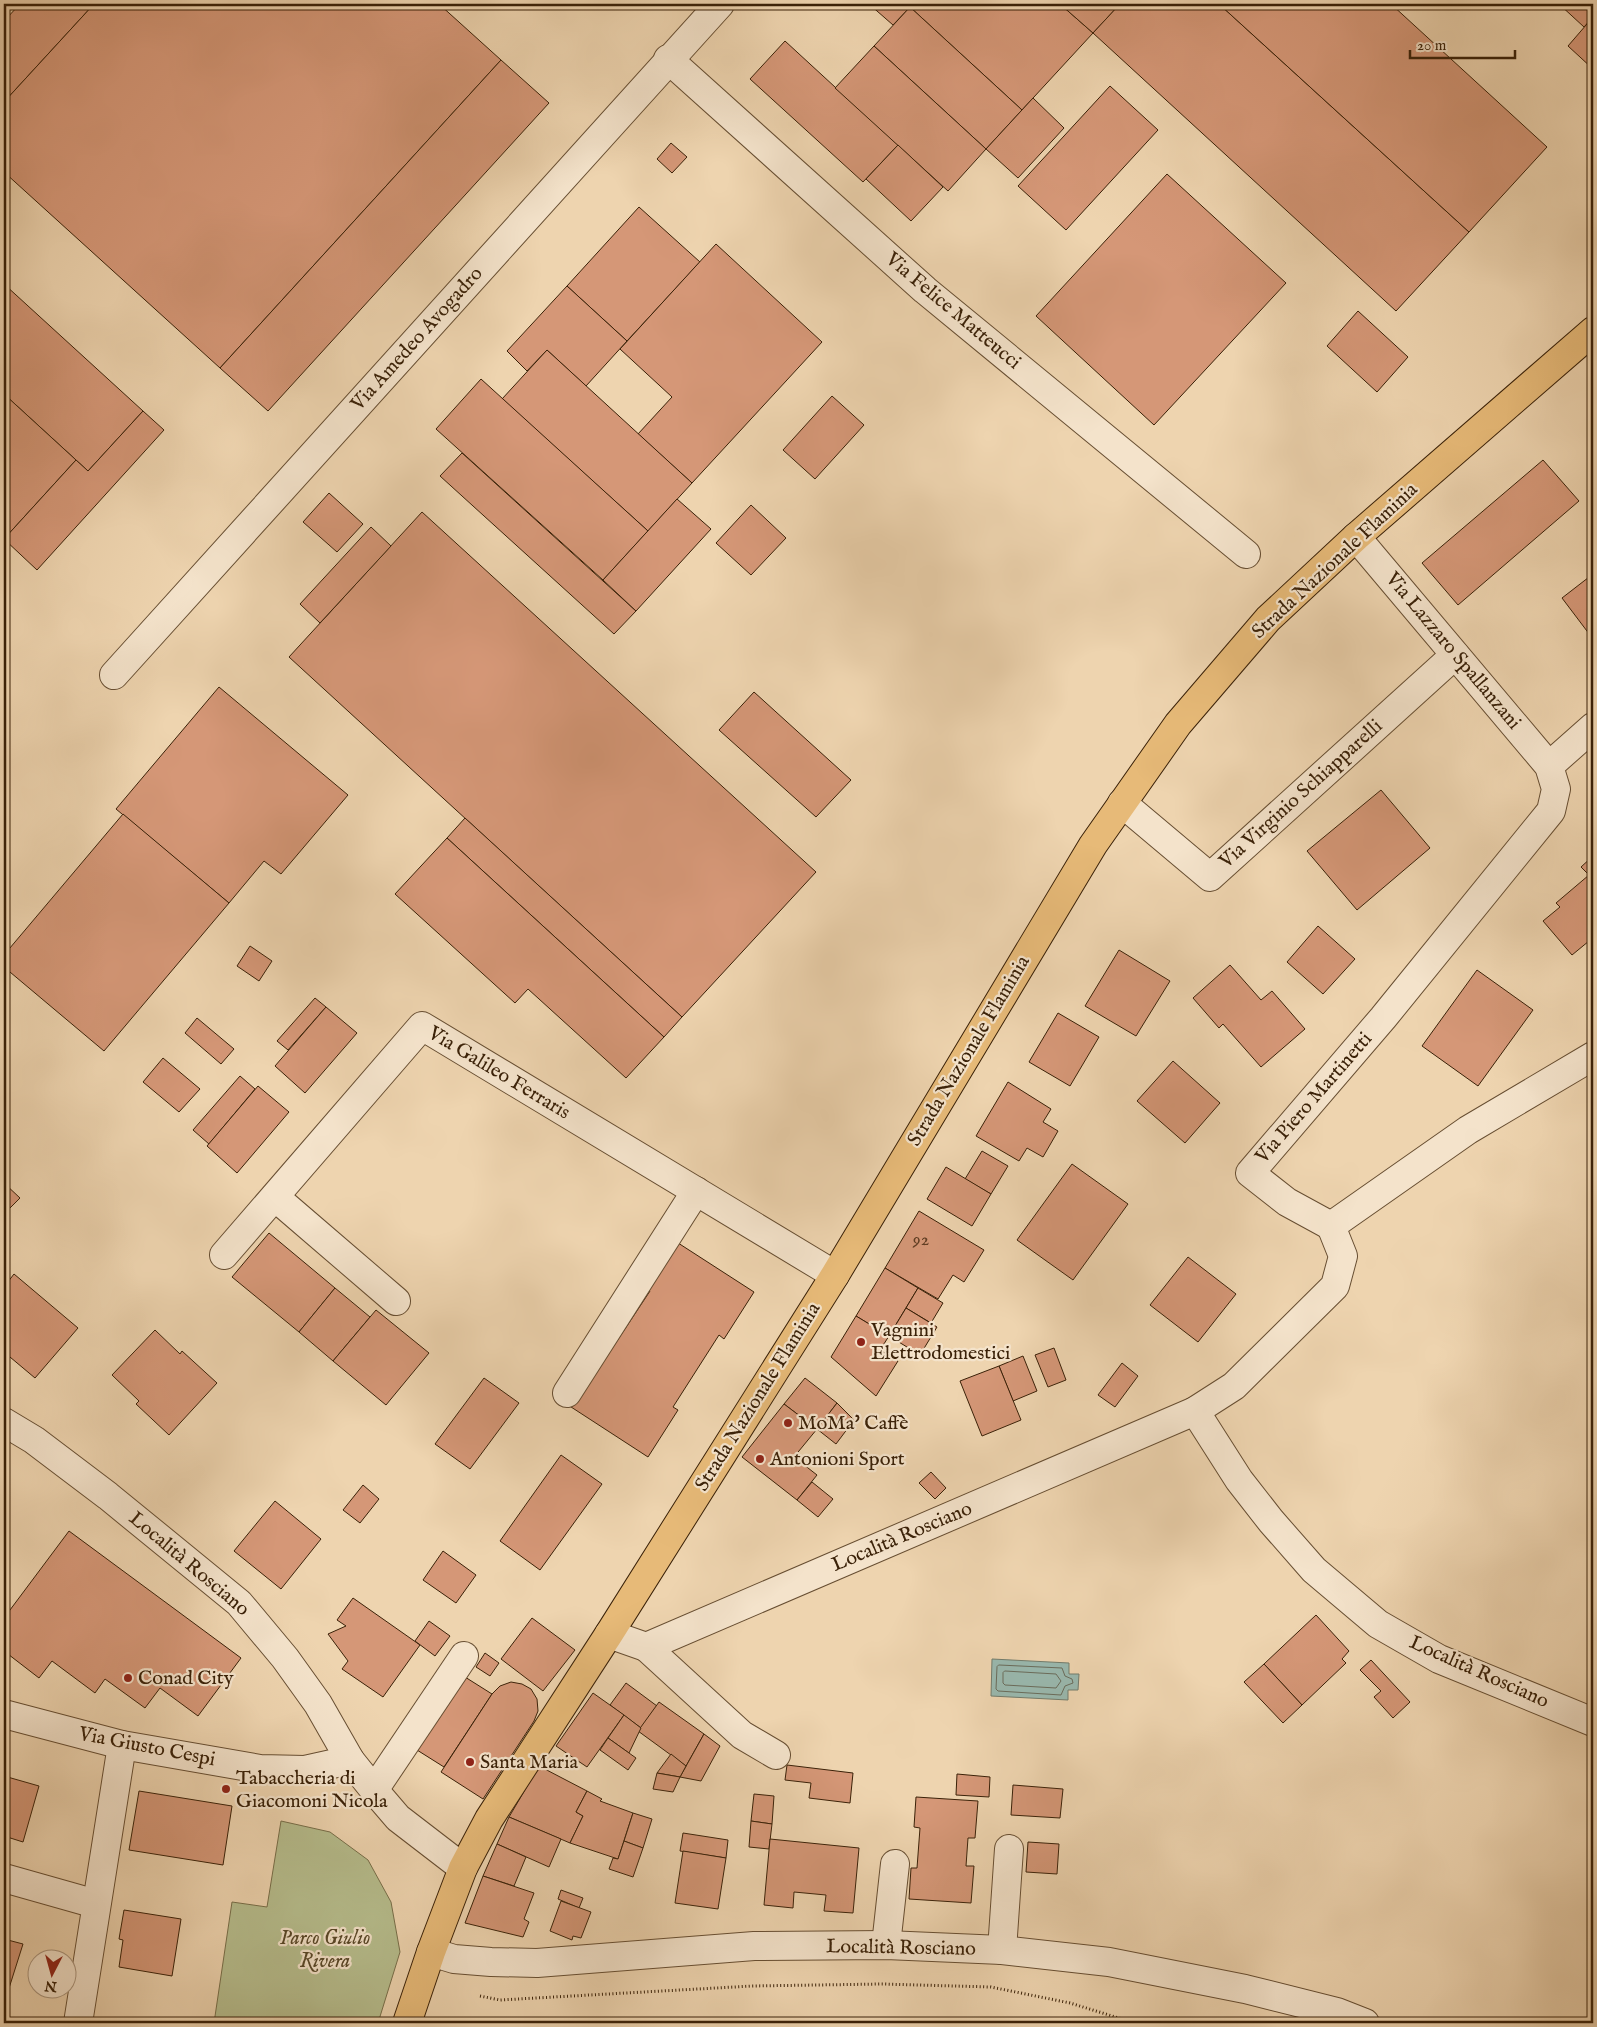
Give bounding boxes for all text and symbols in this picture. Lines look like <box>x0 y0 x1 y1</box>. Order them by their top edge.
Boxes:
scale bar <box>1410 28 1514 60</box>
text: 20 m <box>1417 36 1447 55</box>
street label: Via Felice Matteucci <box>879 246 1026 375</box>
street label: Via Amedeo Avogadro <box>345 262 488 417</box>
street label: Strada Nazionale Flaminia <box>1247 477 1423 644</box>
street label: Via Lazzaro Spallanzani <box>1379 566 1526 735</box>
street label: Via Virginio Schiapparelli <box>1213 714 1388 875</box>
street label: Strada Nazionale Flaminia <box>902 951 1036 1151</box>
street label: Via Galileo Ferraris <box>423 1020 575 1125</box>
street label: Via Piero Martinetti <box>1250 1027 1378 1170</box>
house number: 92 <box>912 1229 929 1252</box>
street label: Strada Nazionale Flaminia <box>690 1298 827 1496</box>
place label: Vagnini Elettrodomestici <box>870 1318 1010 1366</box>
marker: Vagnini Elettrodomestici <box>855 1336 867 1348</box>
place label: MoMa' Caffè <box>798 1411 908 1436</box>
marker: MoMa' Caffè <box>782 1417 794 1429</box>
place label: Antonioni Sport <box>769 1447 905 1472</box>
marker: Antonioni Sport <box>754 1453 766 1465</box>
street label: Località Rosciano <box>828 1496 976 1578</box>
street label: Località Rosciano <box>124 1506 255 1622</box>
street label: Località Rosciano <box>1405 1630 1553 1714</box>
place label: Conad City <box>138 1666 234 1691</box>
marker: Conad City <box>122 1672 134 1684</box>
street label: Via Giusto Cespi <box>76 1721 217 1772</box>
place label: Santa Maria <box>480 1750 579 1775</box>
marker: Santa Maria <box>464 1756 476 1768</box>
place label: Tabaccheria di Giacomoni Nicola <box>236 1766 388 1814</box>
marker: Tabaccheria di Giacomoni Nicola <box>220 1783 232 1795</box>
park label: Parco Giulio Rivera <box>280 1926 370 1974</box>
street label: Località Rosciano <box>826 1934 976 1962</box>
north arrow <box>28 1950 78 2000</box>
text: N <box>44 1976 59 1996</box>

